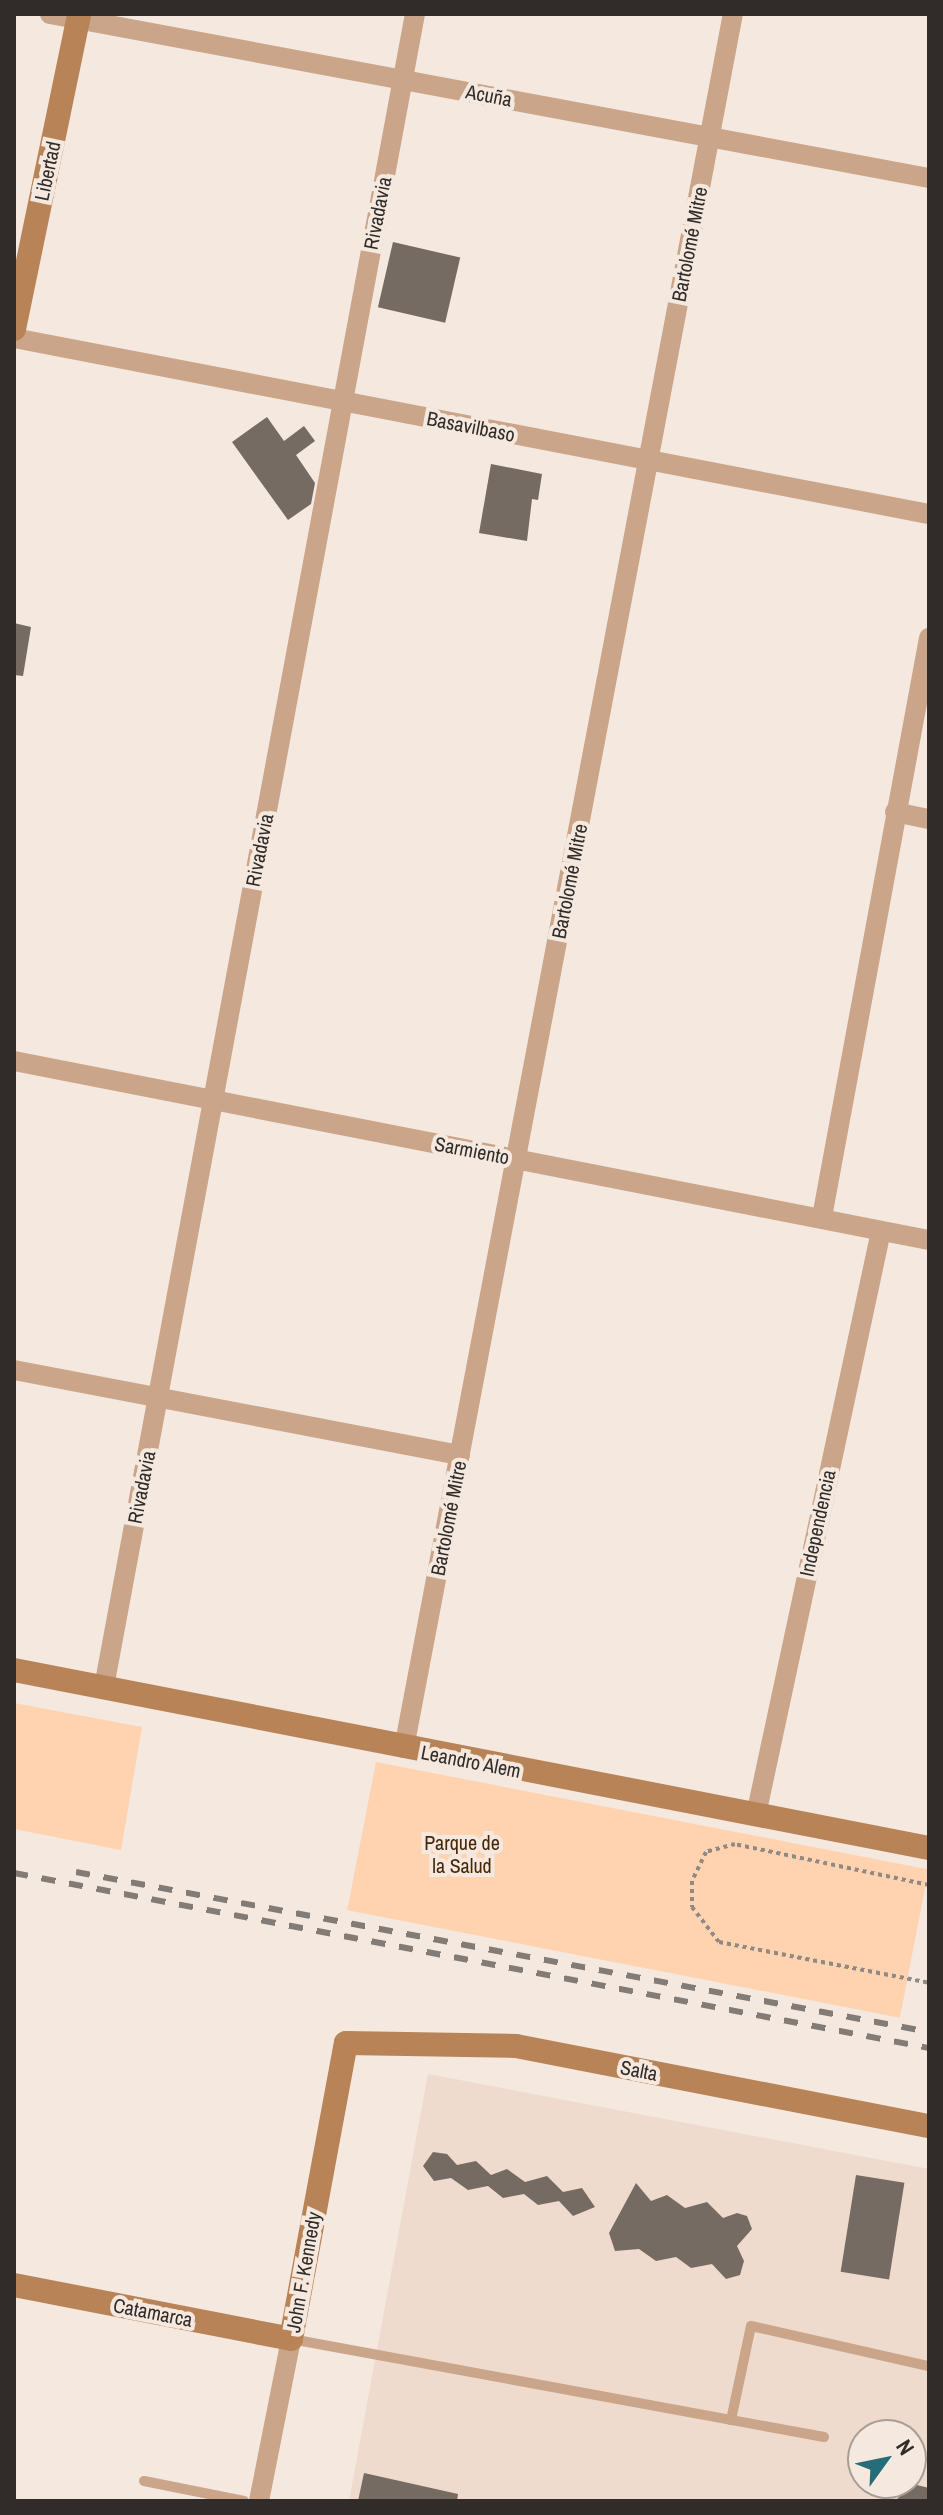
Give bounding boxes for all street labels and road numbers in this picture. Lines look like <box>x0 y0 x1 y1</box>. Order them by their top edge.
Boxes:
street label: Acuña <box>464 79 514 111</box>
street label: Libertad <box>29 139 65 203</box>
street label: Rivadavia <box>358 174 396 252</box>
street label: Bartolomé Mitre <box>666 184 712 304</box>
street label: Basavilbaso <box>425 406 517 446</box>
street label: Rivadavia <box>240 811 278 889</box>
street label: Bartolomé Mitre <box>546 821 592 941</box>
street label: Sarmiento <box>433 1131 511 1169</box>
street label: Rivadavia <box>122 1448 160 1526</box>
street label: Bartolomé Mitre <box>425 1458 471 1578</box>
street label: Independencia <box>794 1467 840 1579</box>
street label: Leandro Alem <box>419 1739 523 1783</box>
street label: Salta <box>618 2055 660 2085</box>
street label: John F. Kennedy <box>281 2210 325 2334</box>
street label: Catamarca <box>111 2293 195 2331</box>

